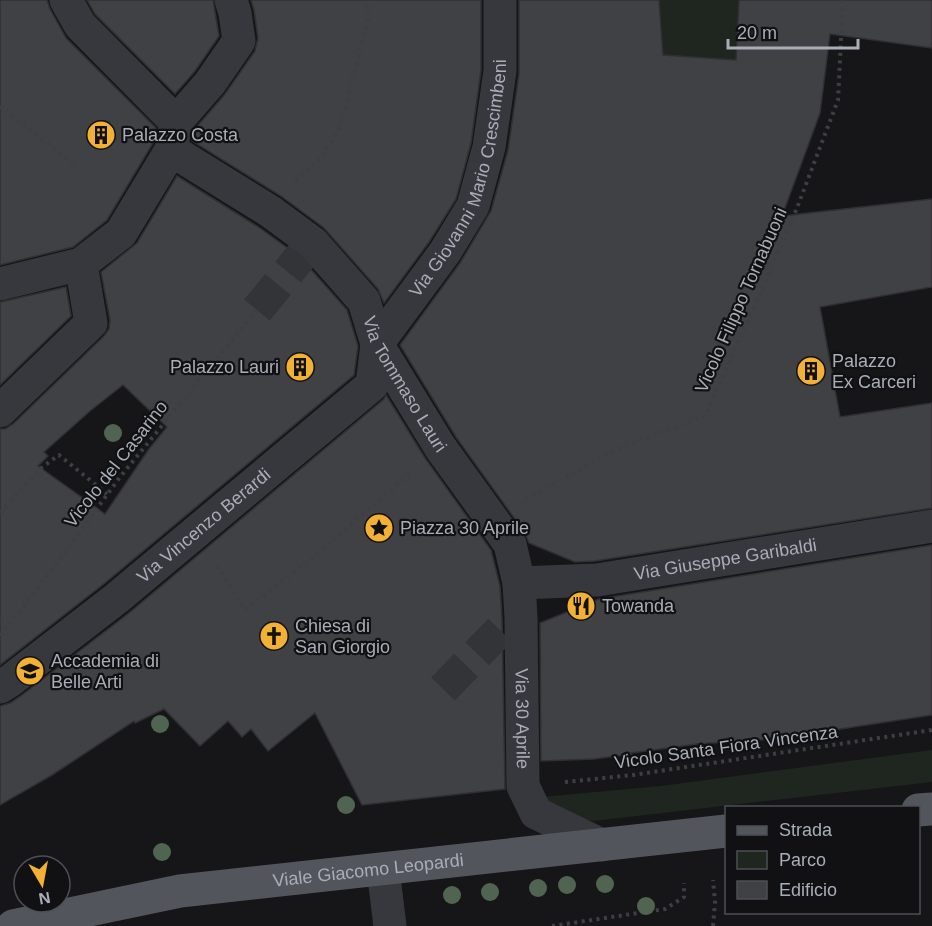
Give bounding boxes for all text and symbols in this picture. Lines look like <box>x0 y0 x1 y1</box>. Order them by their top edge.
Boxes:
scale bar <box>728 12 858 50</box>
text: 20 m <box>737 23 777 43</box>
street label: Via Giovanni Mario Crescimbeni <box>405 59 510 301</box>
building icon: Palazzo Costa <box>85 119 117 151</box>
place label: Palazzo Costa <box>122 125 239 145</box>
street label: Vicolo Filippo Tornabuoni <box>691 204 791 396</box>
street label: Via Tommaso Lauri <box>359 314 450 456</box>
building icon: Palazzo Lauri <box>284 351 316 383</box>
place label: Palazzo Ex Carceri <box>832 351 916 392</box>
building icon: Palazzo Ex Carceri <box>795 355 827 387</box>
place label: Palazzo Lauri <box>170 357 279 377</box>
street label: Vicolo del Casarino <box>60 397 172 531</box>
street label: Via Vincenzo Berardi <box>133 464 274 587</box>
place icon: Piazza 30 Aprile <box>363 512 395 544</box>
place label: Piazza 30 Aprile <box>400 518 529 538</box>
street label: Via Giuseppe Garibaldi <box>632 535 818 584</box>
restaurant icon: Towanda <box>565 590 597 622</box>
place label: Towanda <box>602 596 675 616</box>
place label: Chiesa di San Giorgio <box>295 616 390 657</box>
church icon: Chiesa di San Giorgio <box>258 620 290 652</box>
place label: Accademia di Belle Arti <box>51 651 159 692</box>
school or university icon: Accademia di Belle Arti <box>14 655 46 687</box>
street label: Via 30 Aprile <box>512 668 533 769</box>
street label: Vicolo Santa Fiora Vincenza <box>613 721 840 773</box>
legend <box>725 806 920 914</box>
text: Strada <box>779 820 833 840</box>
street label: Viale Giacomo Leopardi <box>272 850 465 891</box>
text: Parco <box>779 850 826 870</box>
north arrow <box>12 854 72 914</box>
text: Edificio <box>779 880 837 900</box>
text: N <box>37 889 52 908</box>

